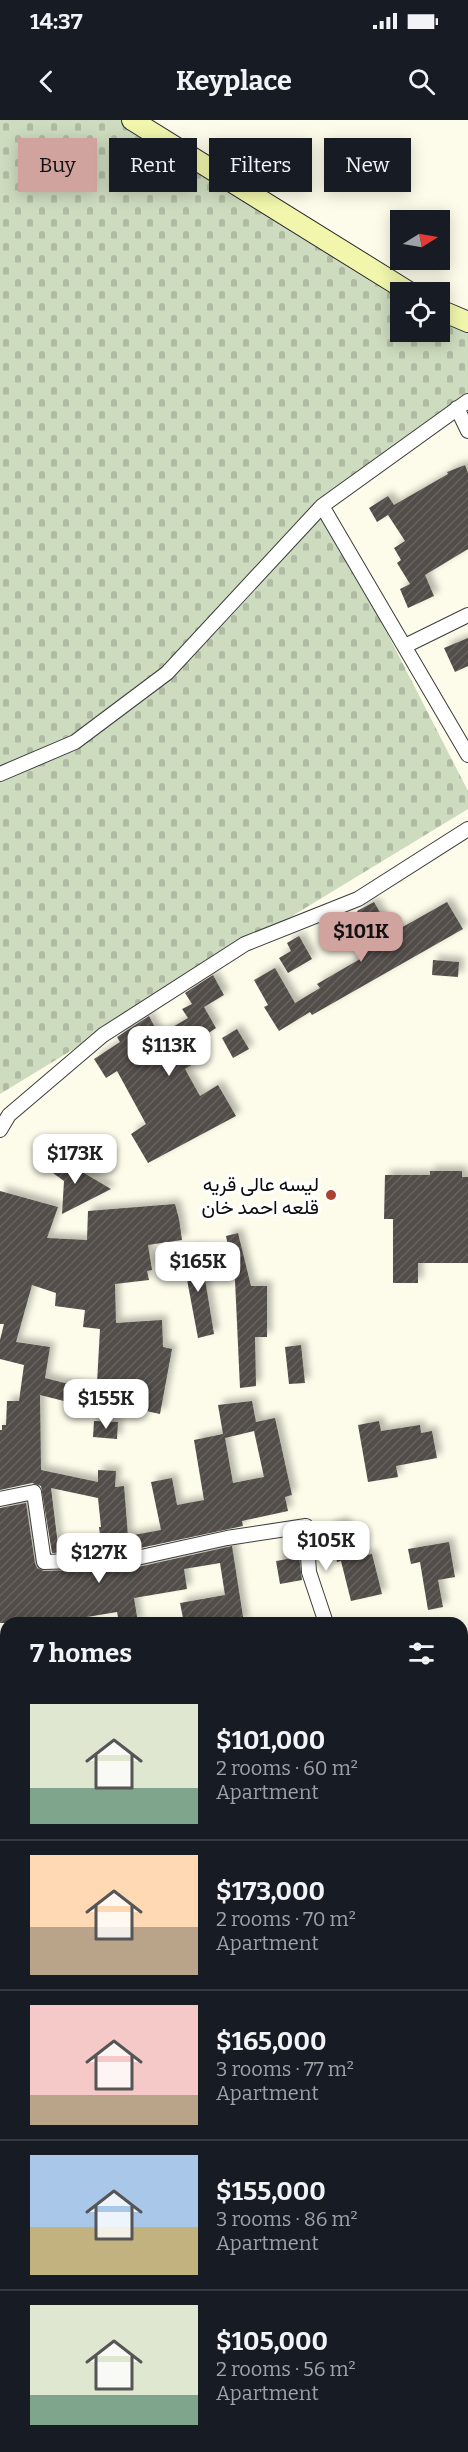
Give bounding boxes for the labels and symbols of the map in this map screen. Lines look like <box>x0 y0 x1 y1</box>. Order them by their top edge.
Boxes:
north arrow <box>390 210 450 270</box>
pin: $101K <box>319 912 403 963</box>
pin: $113K <box>127 1026 211 1077</box>
pin: $173K <box>33 1134 117 1185</box>
place label: لیسه عالی قریه قلعه احمد خان <box>201 1172 319 1219</box>
marker: لیسه عالی قریه قلعه احمد خان <box>324 1188 338 1202</box>
pin: $165K <box>156 1242 240 1293</box>
pin: $155K <box>64 1379 148 1430</box>
pin: $105K <box>284 1521 368 1572</box>
pin: $127K <box>57 1533 141 1584</box>

